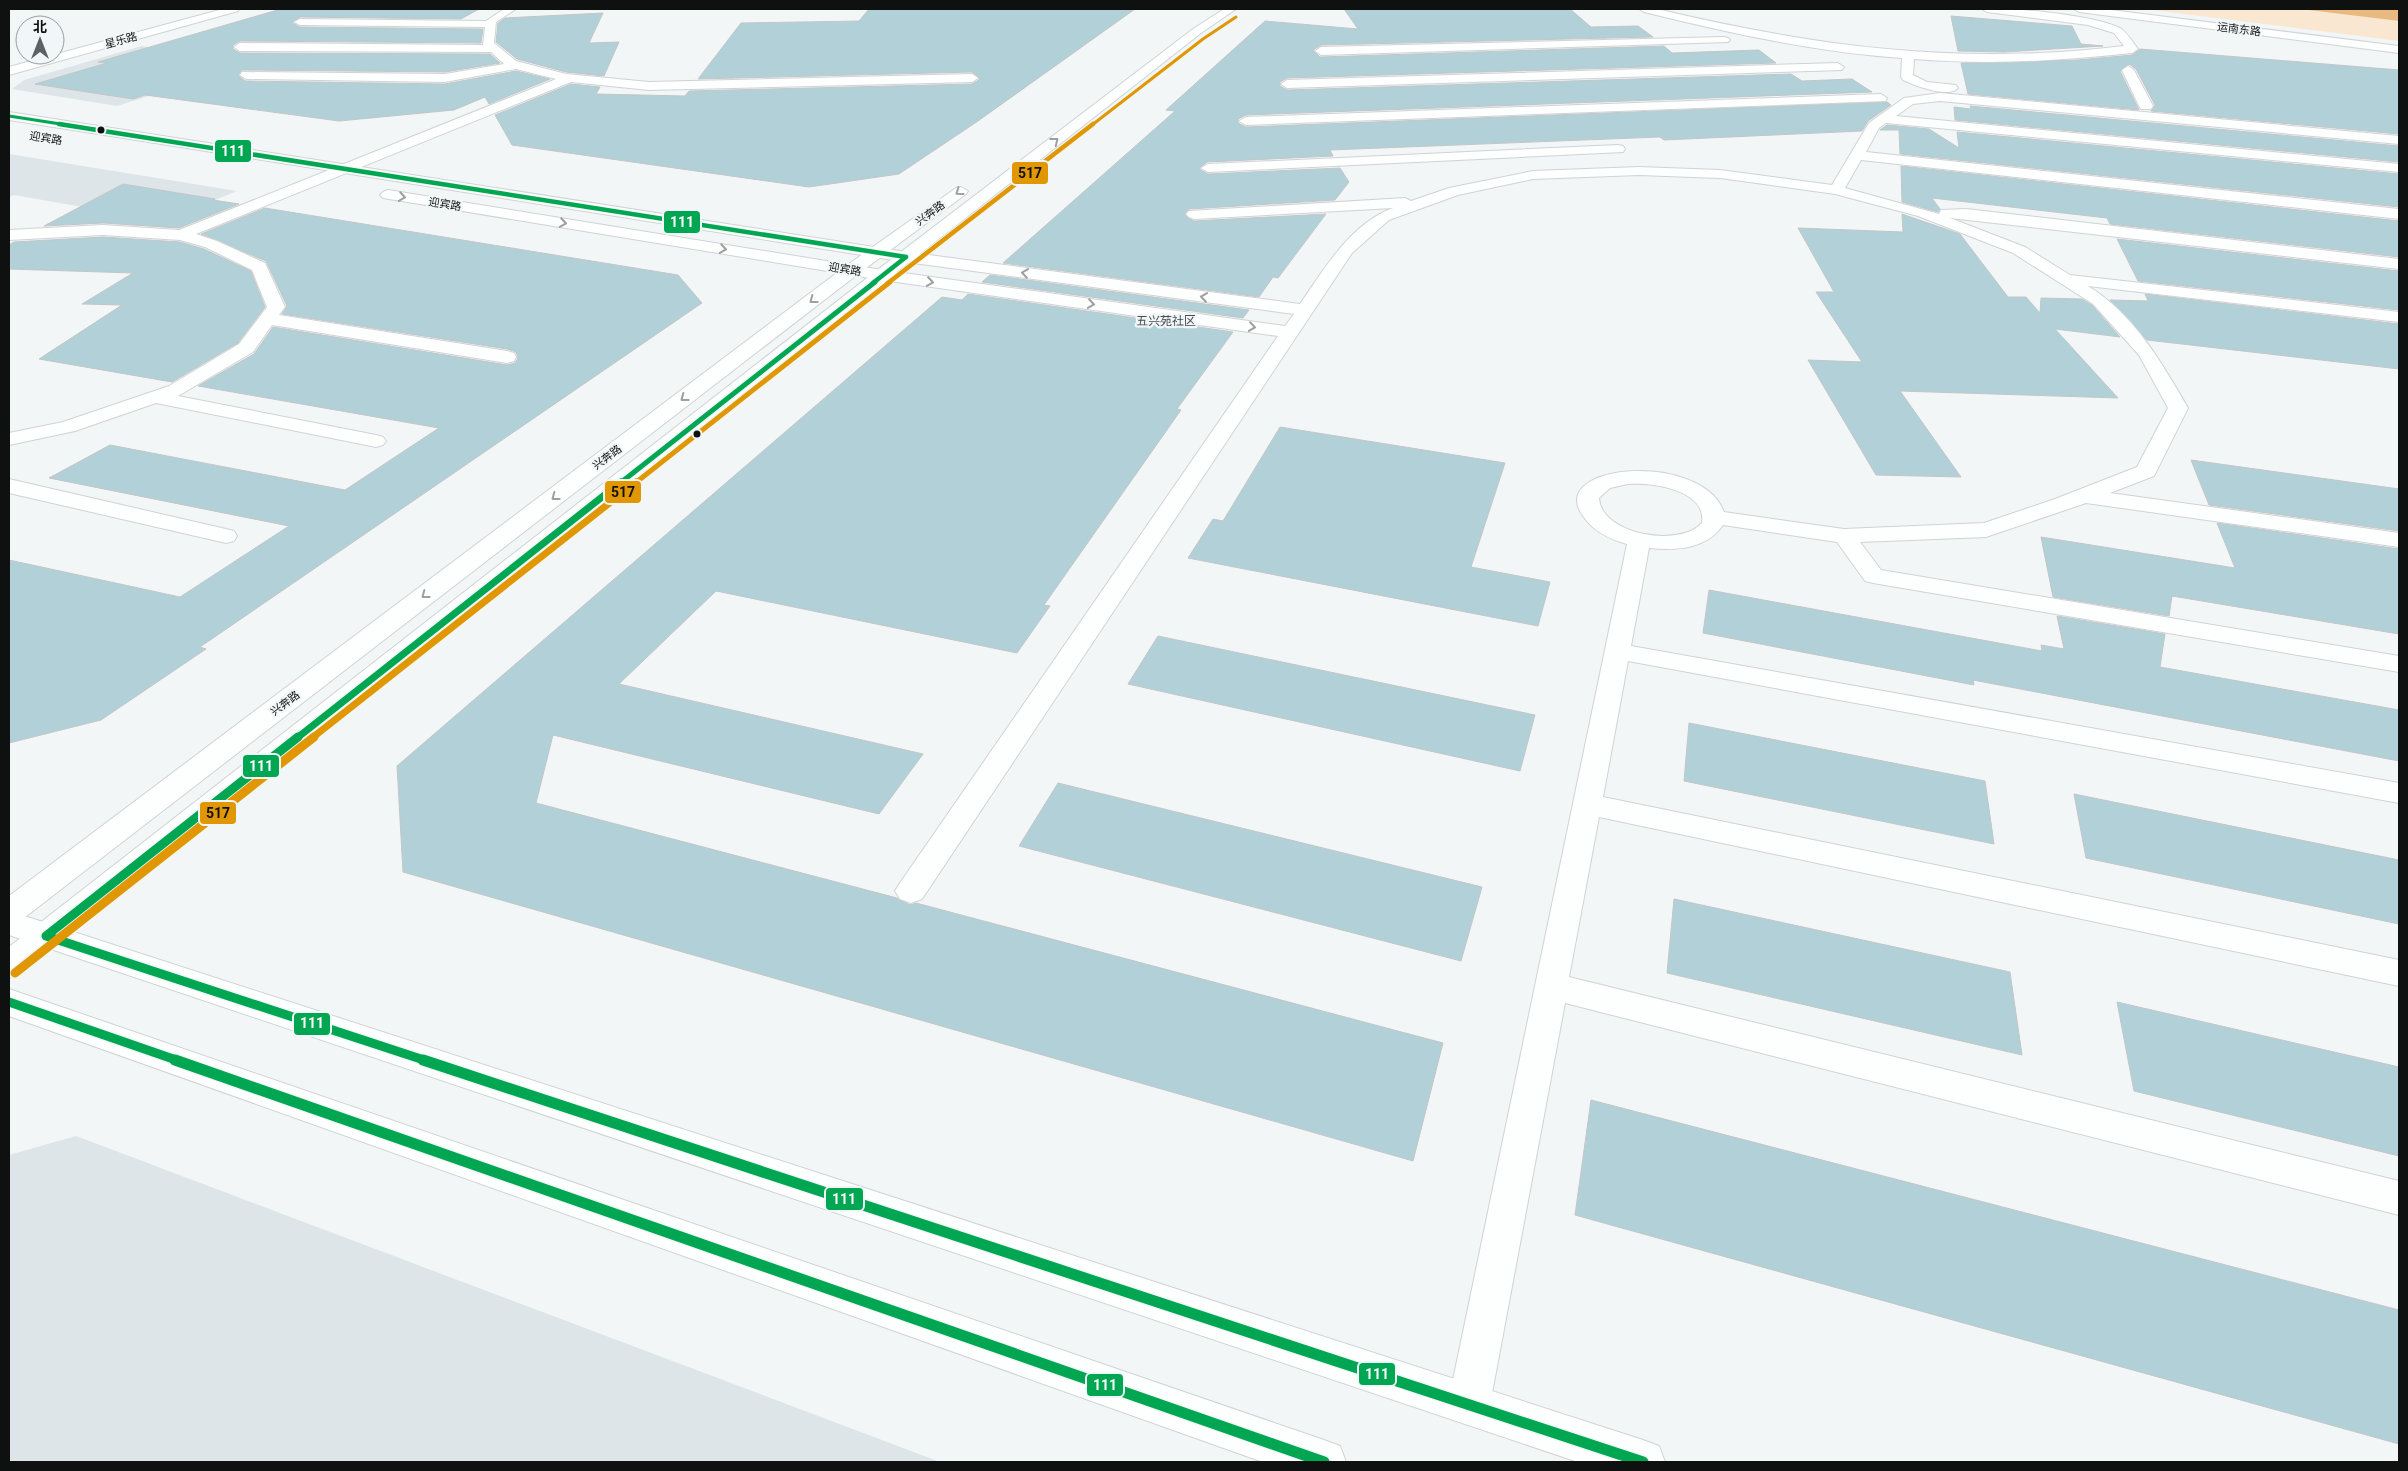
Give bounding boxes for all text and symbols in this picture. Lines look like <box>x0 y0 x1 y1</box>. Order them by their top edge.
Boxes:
north arrow <box>15 15 65 65</box>
text: 北 <box>33 19 47 35</box>
street label: 运南东路 <box>2216 20 2262 39</box>
street label: 星乐路 <box>104 30 139 51</box>
unlabelled marker <box>96 125 106 135</box>
street label: 迎宾路 <box>29 129 63 147</box>
one-way arrow <box>1049 138 1059 147</box>
line badge: 111 <box>214 139 252 163</box>
text: 111 <box>221 143 245 159</box>
line badge: 517 <box>1011 161 1049 185</box>
text: 517 <box>1018 165 1042 181</box>
one-way arrow <box>955 186 965 195</box>
one-way arrow <box>398 191 407 201</box>
street label: 迎宾路 <box>428 195 462 213</box>
street label: 兴奔路 <box>913 198 947 228</box>
line badge: 111 <box>663 210 701 234</box>
text: 111 <box>670 214 694 230</box>
one-way arrow <box>558 218 567 228</box>
one-way arrow <box>719 244 727 254</box>
street label: 迎宾路 <box>828 260 862 278</box>
one-way arrow <box>1021 268 1029 279</box>
one-way arrow <box>927 276 935 287</box>
one-way arrow <box>1199 292 1207 303</box>
one-way arrow <box>809 294 819 303</box>
one-way arrow <box>1087 299 1096 309</box>
district label: 五兴苑社区 <box>1136 314 1196 328</box>
one-way arrow <box>1249 321 1257 332</box>
one-way arrow <box>681 393 690 401</box>
unlabelled marker <box>692 429 702 439</box>
street label: 兴奔路 <box>590 442 624 473</box>
line badge: 517 <box>604 480 642 504</box>
text: 517 <box>611 484 635 500</box>
one-way arrow <box>551 491 561 500</box>
one-way arrow <box>422 590 431 598</box>
street label: 兴奔路 <box>268 688 302 719</box>
line badge: 111 <box>242 754 280 778</box>
text: 111 <box>249 758 273 774</box>
line badge: 517 <box>199 801 237 825</box>
text: 517 <box>206 805 230 821</box>
line badge: 111 <box>293 1012 331 1036</box>
text: 111 <box>300 1015 324 1031</box>
line badge: 111 <box>825 1187 864 1211</box>
text: 111 <box>832 1191 856 1207</box>
line badge: 111 <box>1358 1362 1396 1386</box>
text: 111 <box>1365 1366 1389 1382</box>
line badge: 111 <box>1086 1373 1124 1397</box>
text: 111 <box>1093 1377 1117 1393</box>

